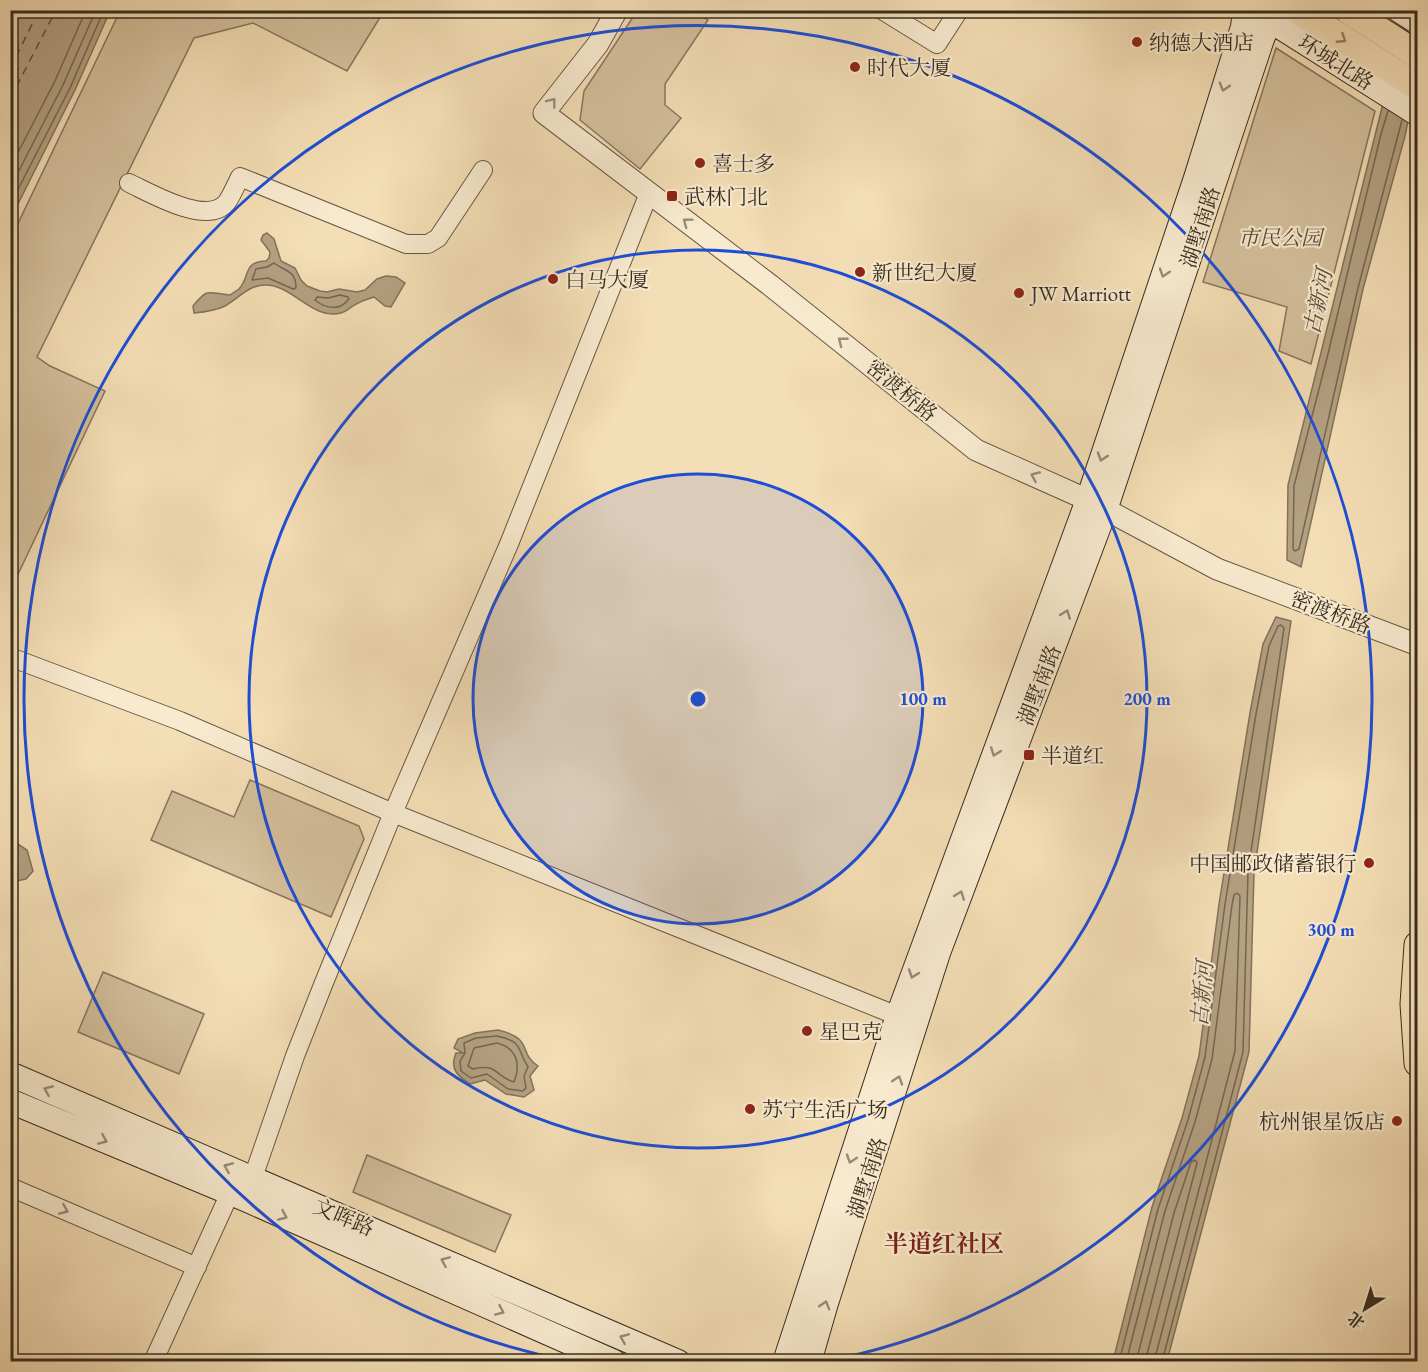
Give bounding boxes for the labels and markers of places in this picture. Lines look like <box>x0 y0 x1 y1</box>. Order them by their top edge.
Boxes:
place label: 纳德大酒店 <box>1149 29 1254 56</box>
marker: 纳德大酒店 <box>1130 35 1144 49</box>
place label: 时代大厦 <box>867 54 951 81</box>
marker: 时代大厦 <box>848 60 862 74</box>
place label: 喜士多 <box>712 150 775 177</box>
marker: 喜士多 <box>693 156 707 170</box>
place label: 武林门北 <box>684 183 768 210</box>
marker: 武林门北 <box>665 189 679 203</box>
place label: 新世纪大厦 <box>872 259 977 286</box>
marker: 新世纪大厦 <box>853 265 867 279</box>
place label: 白马大厦 <box>565 266 649 293</box>
marker: 白马大厦 <box>546 272 560 286</box>
place label: JW Marriott <box>1029 280 1132 307</box>
marker: JW Marriott <box>1012 286 1026 300</box>
centre of rings <box>688 689 708 709</box>
place label: 半道红 <box>1041 742 1104 769</box>
marker: 半道红 <box>1022 748 1036 762</box>
place label: 中国邮政储蓄银行 <box>1189 850 1357 877</box>
marker: 中国邮政储蓄银行 <box>1362 856 1376 870</box>
place label: 星巴克 <box>819 1018 882 1045</box>
marker: 星巴克 <box>800 1024 814 1038</box>
place label: 苏宁生活广场 <box>762 1096 888 1123</box>
marker: 苏宁生活广场 <box>743 1102 757 1116</box>
place label: 杭州银星饭店 <box>1259 1108 1385 1135</box>
marker: 杭州银星饭店 <box>1390 1114 1404 1128</box>

